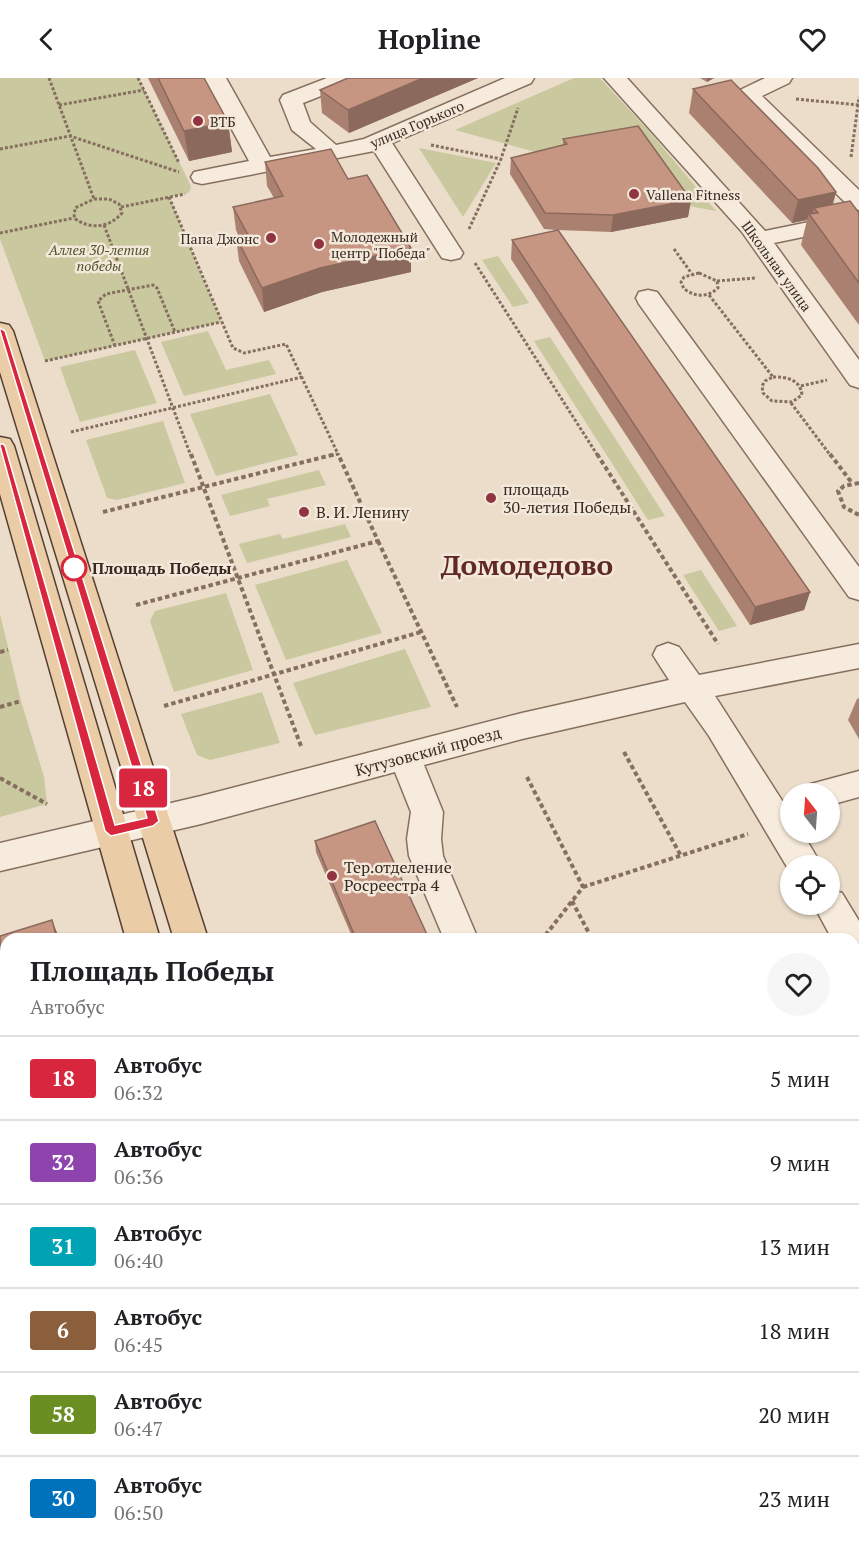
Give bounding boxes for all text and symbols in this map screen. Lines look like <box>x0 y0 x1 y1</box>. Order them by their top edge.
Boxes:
text: Hopline <box>378 21 481 57</box>
icon: back <box>30 23 63 56</box>
icon: heart <box>796 23 829 56</box>
street label: улица Горького <box>366 96 467 153</box>
place label: ВТБ <box>210 112 236 131</box>
marker: ВТБ <box>191 114 205 128</box>
place label: Vallena Fitness <box>646 185 740 204</box>
marker: Vallena Fitness <box>627 187 641 201</box>
street label: Школьная улица <box>738 217 816 315</box>
place label: Молодежный центр "Победа" <box>331 227 431 262</box>
place label: Папа Джонс <box>181 229 259 248</box>
marker: Папа Джонс <box>264 231 278 245</box>
marker: Молодежный центр "Победа" <box>312 237 326 251</box>
park label: Аллея 30-летия победы <box>48 240 149 275</box>
place label: площадь 30-летия Победы <box>503 478 631 518</box>
marker: площадь 30-летия Победы <box>484 491 498 505</box>
place label: В. И. Ленину <box>316 501 410 523</box>
marker: В. И. Ленину <box>297 505 311 519</box>
district label: Домодедово <box>441 546 613 583</box>
marker: Площадь Победы <box>61 555 87 581</box>
place label: Площадь Победы <box>92 557 232 579</box>
street label: Кутузовский проезд <box>352 721 504 781</box>
line badge: 18 <box>116 768 170 808</box>
text: 18 <box>131 774 155 802</box>
north arrow <box>780 783 840 843</box>
map controls <box>780 783 840 915</box>
button: locate <box>780 855 840 915</box>
place label: Тер.отделение Росреестра 4 <box>344 856 452 896</box>
marker: Тер.отделение Росреестра 4 <box>325 869 339 883</box>
text: Площадь Победы <box>30 952 274 989</box>
button: heart <box>767 953 830 1016</box>
text: Автобус <box>30 993 105 1020</box>
text: Автобус <box>114 1050 202 1079</box>
text: 18 <box>51 1064 75 1092</box>
text: 5 мин <box>770 1064 830 1093</box>
text: 06:32 <box>114 1079 163 1106</box>
text: Автобус <box>114 1134 202 1163</box>
text: 32 <box>51 1148 75 1176</box>
text: 9 мин <box>770 1148 830 1177</box>
text: 06:36 <box>114 1163 163 1190</box>
text: Автобус <box>114 1218 202 1247</box>
text: 31 <box>51 1232 75 1260</box>
text: 13 мин <box>758 1232 830 1261</box>
text: 06:40 <box>114 1247 163 1274</box>
text: Автобус <box>114 1302 202 1331</box>
text: 6 <box>57 1316 69 1344</box>
text: 18 мин <box>758 1316 830 1345</box>
text: 06:45 <box>114 1331 163 1358</box>
text: Автобус <box>114 1386 202 1415</box>
text: 58 <box>51 1400 75 1428</box>
text: 20 мин <box>758 1400 830 1429</box>
text: 06:47 <box>114 1415 163 1442</box>
text: Автобус <box>114 1470 202 1499</box>
text: 30 <box>51 1484 75 1512</box>
text: 23 мин <box>758 1484 830 1513</box>
text: 06:50 <box>114 1499 163 1526</box>

